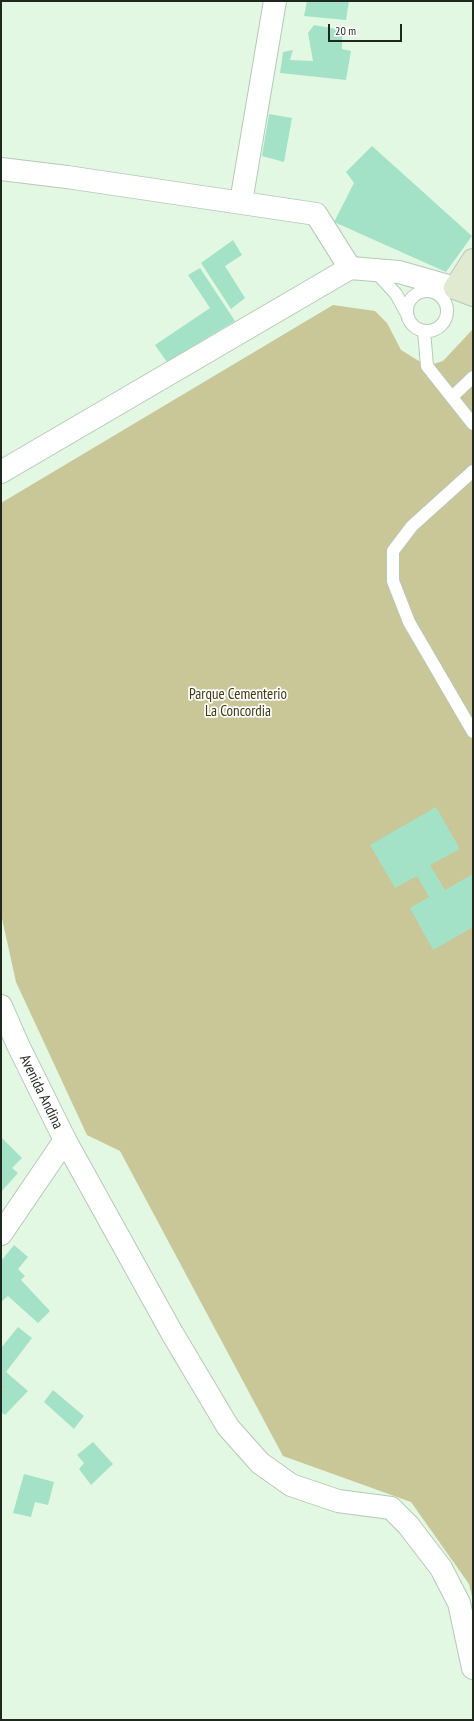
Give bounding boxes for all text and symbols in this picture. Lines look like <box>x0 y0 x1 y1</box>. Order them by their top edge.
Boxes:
scale bar <box>330 16 404 42</box>
text: 20 m <box>335 23 356 38</box>
park label: Parque Cementerio La Concordia <box>189 686 287 721</box>
street label: Avenida Andina <box>15 1052 67 1132</box>

